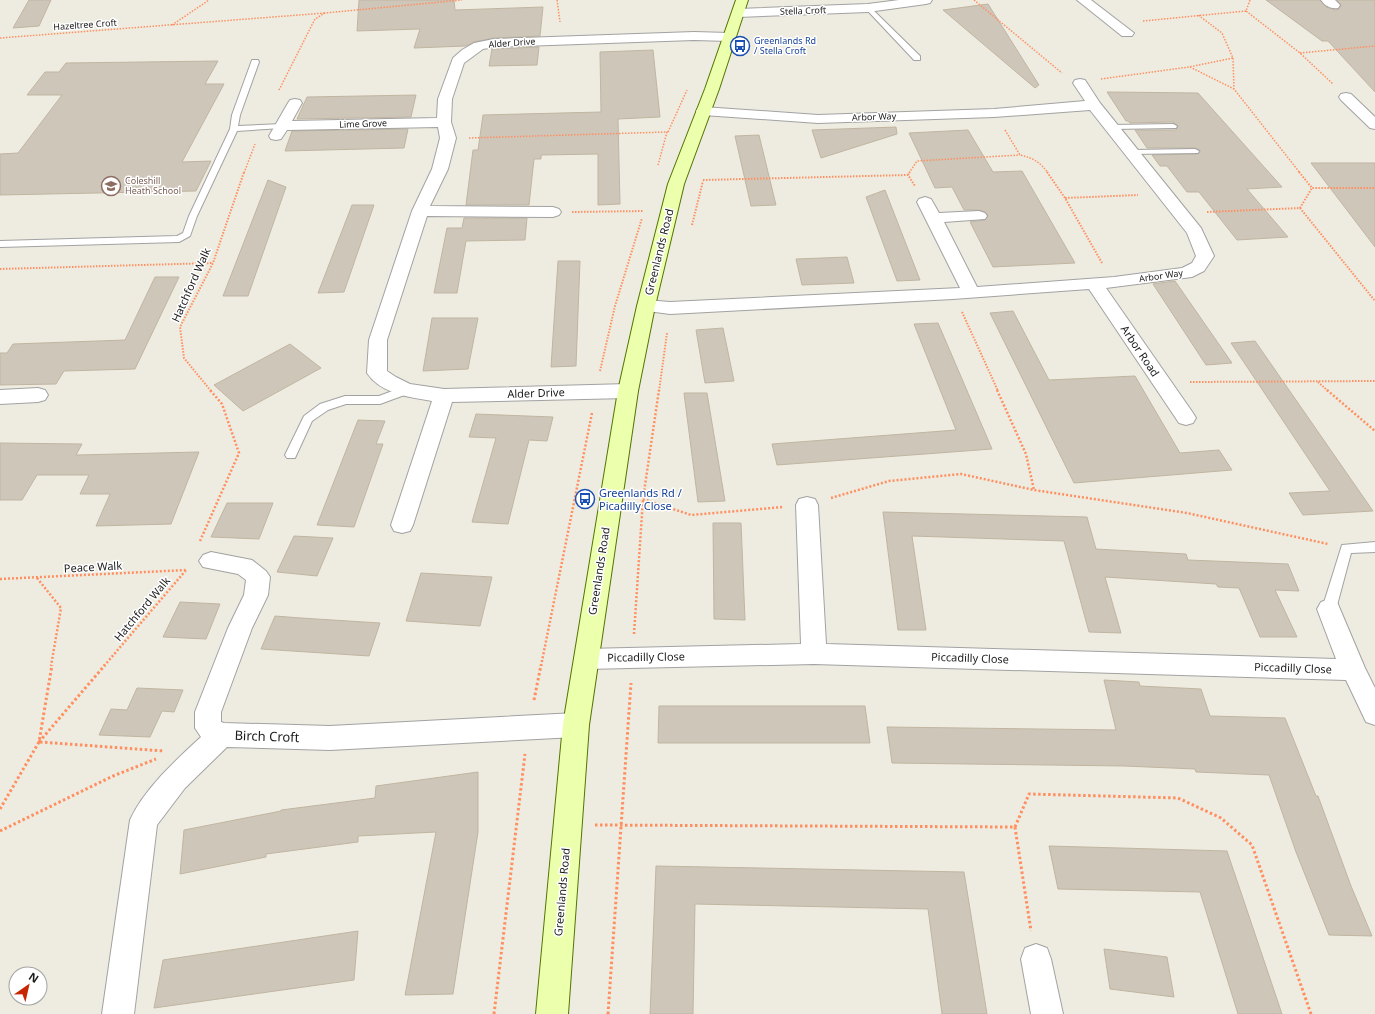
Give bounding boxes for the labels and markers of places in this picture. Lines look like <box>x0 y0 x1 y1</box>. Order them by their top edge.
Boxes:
place label: Greenlands Rd / Stella Croft <box>754 34 816 57</box>
bus stop icon: Greenlands Rd / Stella Croft <box>729 35 751 57</box>
place label: Coleshill Heath School <box>125 174 181 197</box>
school or university icon: Coleshill Heath School <box>100 175 122 197</box>
place label: Greenlands Rd / Picadilly Close <box>599 485 682 513</box>
bus stop icon: Greenlands Rd / Picadilly Close <box>574 488 596 510</box>

